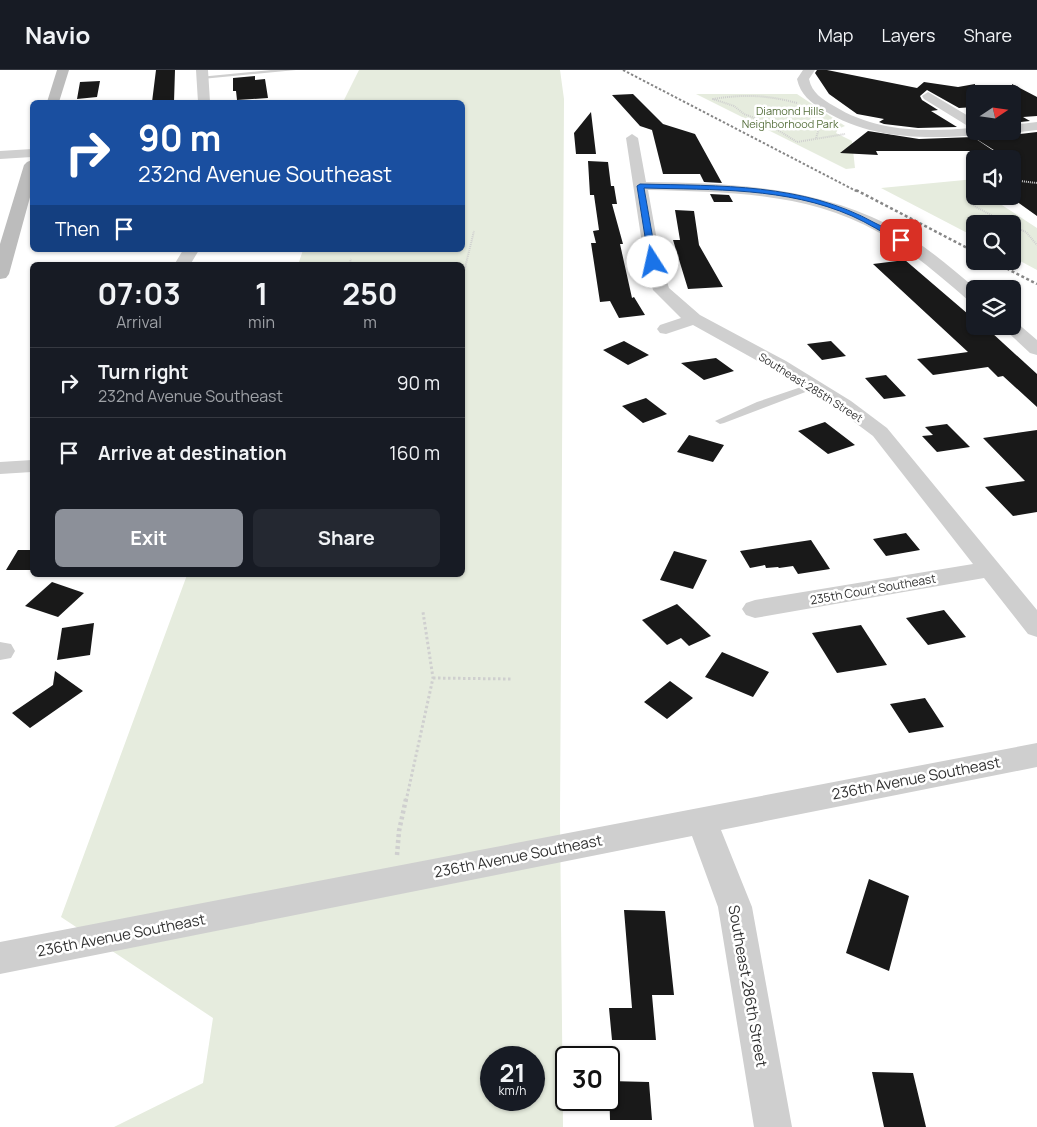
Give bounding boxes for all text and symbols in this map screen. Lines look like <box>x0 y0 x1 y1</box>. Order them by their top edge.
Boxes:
text: Navio <box>25 18 90 51</box>
text: Map <box>818 23 853 47</box>
text: Layers <box>881 23 935 47</box>
text: Share <box>963 23 1012 47</box>
north arrow <box>966 85 1021 140</box>
map controls <box>966 85 1021 335</box>
park label: Diamond Hills Neighborhood Park <box>742 103 839 131</box>
text: 90 m <box>138 114 221 162</box>
icon: right <box>55 120 120 185</box>
button: sound <box>966 150 1021 205</box>
text: 232nd Avenue Southeast <box>138 159 392 189</box>
icon: arrive <box>110 215 138 243</box>
button: search <box>966 215 1021 270</box>
text: Then <box>55 216 100 242</box>
pin <box>880 219 922 261</box>
icon: arrive <box>887 226 915 254</box>
position arrow <box>626 235 678 287</box>
text: 07:03 <box>97 273 181 314</box>
text: 1 <box>255 273 268 314</box>
text: 250 <box>342 273 398 314</box>
button: layers <box>966 280 1021 335</box>
text: Arrival <box>116 311 162 333</box>
text: min <box>248 311 275 333</box>
text: m <box>363 311 377 333</box>
street label: Southeast 285th Street <box>756 349 866 425</box>
text: Turn right <box>98 359 188 385</box>
icon: right <box>55 369 83 397</box>
text: 90 m <box>397 370 440 396</box>
text: 232nd Avenue Southeast <box>98 385 283 407</box>
icon: arrive <box>55 439 83 467</box>
text: Arrive at destination <box>98 440 287 466</box>
text: 160 m <box>389 440 440 466</box>
button: Exit <box>55 509 243 567</box>
button: Share <box>253 509 440 567</box>
street label: 235th Court Southeast <box>809 570 937 608</box>
street label: 236th Avenue Southeast <box>830 751 1002 805</box>
street label: 236th Avenue Southeast <box>432 829 604 883</box>
street label: Southeast 286th Street <box>723 903 773 1069</box>
street label: 236th Avenue Southeast <box>35 908 207 962</box>
speed limit sign: 30 <box>555 1046 620 1111</box>
text: 21 <box>500 1055 525 1090</box>
text: km/h <box>499 1082 526 1099</box>

